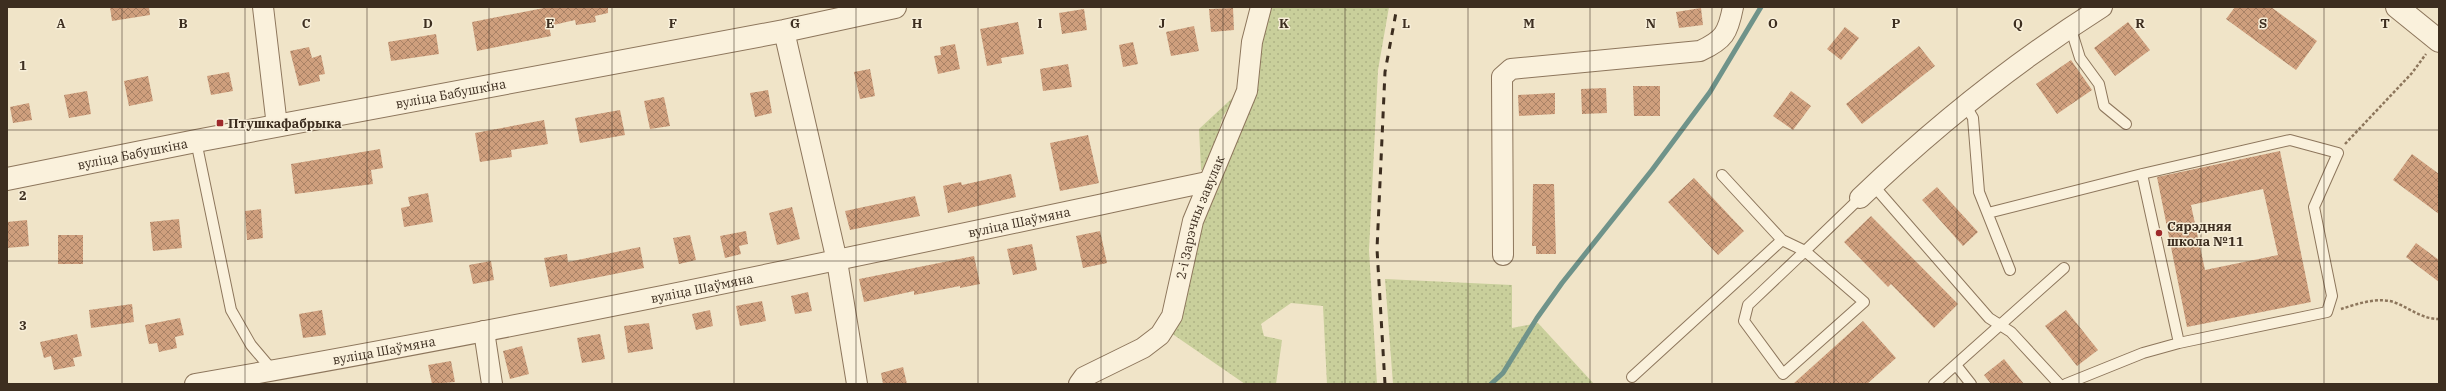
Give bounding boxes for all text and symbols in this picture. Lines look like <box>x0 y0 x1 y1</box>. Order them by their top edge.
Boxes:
text: A <box>56 15 66 32</box>
text: B <box>178 15 188 32</box>
text: C <box>302 15 311 32</box>
text: D <box>423 15 433 32</box>
text: E <box>546 15 554 32</box>
text: F <box>669 15 677 32</box>
text: G <box>790 15 800 32</box>
text: H <box>912 15 923 32</box>
text: I <box>1038 15 1043 32</box>
text: J <box>1159 15 1166 32</box>
text: K <box>1279 15 1289 32</box>
text: L <box>1402 15 1410 32</box>
text: M <box>1523 15 1535 32</box>
text: N <box>1646 15 1656 32</box>
text: O <box>1768 15 1778 32</box>
text: P <box>1892 15 1901 32</box>
text: Q <box>2013 15 2023 32</box>
text: R <box>2135 15 2145 32</box>
text: S <box>2259 15 2267 32</box>
text: T <box>2380 15 2390 32</box>
text: 1 <box>19 57 27 74</box>
street label: вуліца Бабушкіна <box>394 75 508 112</box>
place label: Птушкафабрыка <box>228 115 342 132</box>
marker: Птушкафабрыка <box>215 118 225 128</box>
street label: вуліца Бабушкіна <box>76 135 189 174</box>
street label: 2-і Зарэчны завулак <box>1172 153 1228 281</box>
text: 2 <box>19 187 27 204</box>
street label: вуліца Шаўмяна <box>966 203 1072 241</box>
place label: Сярэдняя школа №11 <box>2167 218 2244 250</box>
marker: Сярэдняя школа №11 <box>2154 228 2164 238</box>
street label: вуліца Шаўмяна <box>649 270 755 307</box>
text: 3 <box>19 317 27 334</box>
street label: вуліца Шаўмяна <box>331 333 437 368</box>

